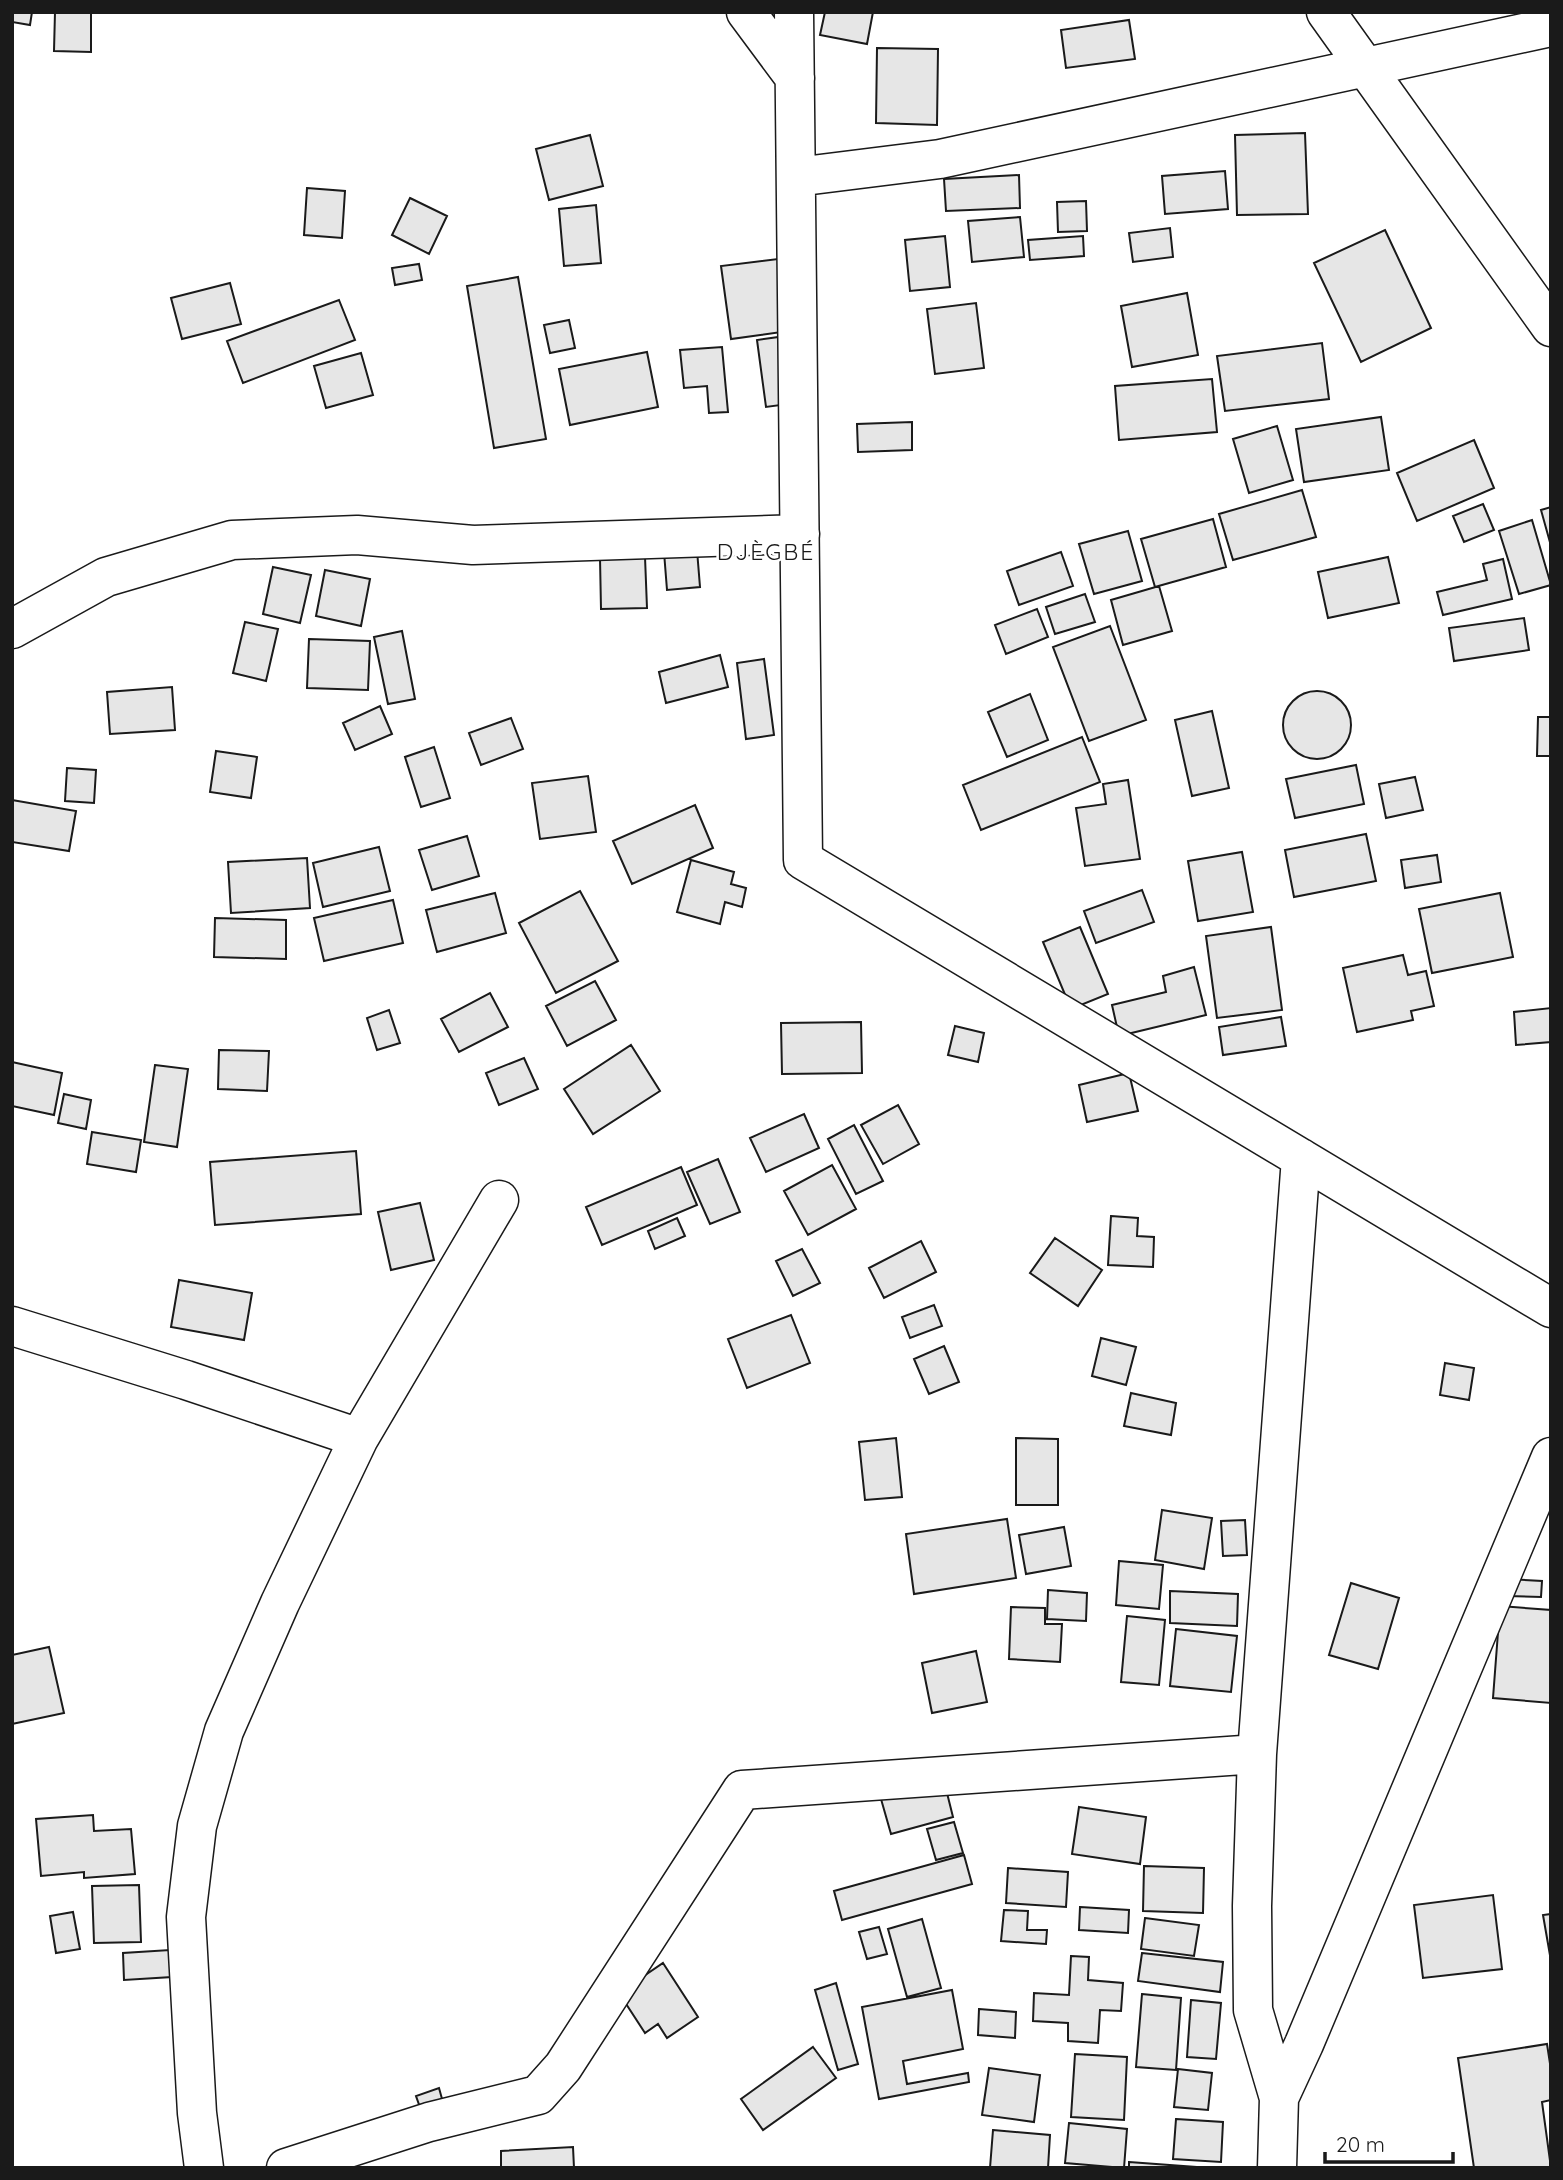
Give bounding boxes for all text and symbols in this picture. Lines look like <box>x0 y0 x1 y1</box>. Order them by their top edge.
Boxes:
district label: DJÈGBÉ <box>717 537 815 566</box>
scale bar <box>1325 2120 1453 2164</box>
text: 20 m <box>1336 2131 1385 2157</box>

